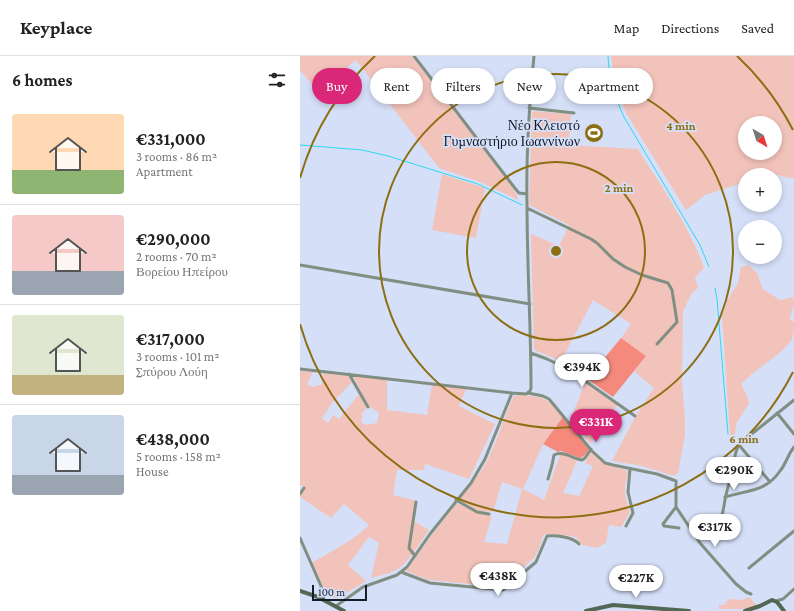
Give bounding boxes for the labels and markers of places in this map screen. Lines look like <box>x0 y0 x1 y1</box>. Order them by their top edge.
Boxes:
place label: Νέο Κλειστό Γυμναστήριο Ιωαννίνων <box>443 117 580 149</box>
sports icon: Νέο Κλειστό Γυμναστήριο Ιωαννίνων <box>583 122 605 144</box>
centre of rings <box>549 244 563 258</box>
pin: €394K <box>554 354 610 388</box>
pin: €331K <box>568 409 624 443</box>
pin: €290K <box>706 457 762 491</box>
pin: €317K <box>687 514 743 548</box>
pin: €438K <box>470 563 526 597</box>
pin: €227K <box>608 565 664 599</box>

